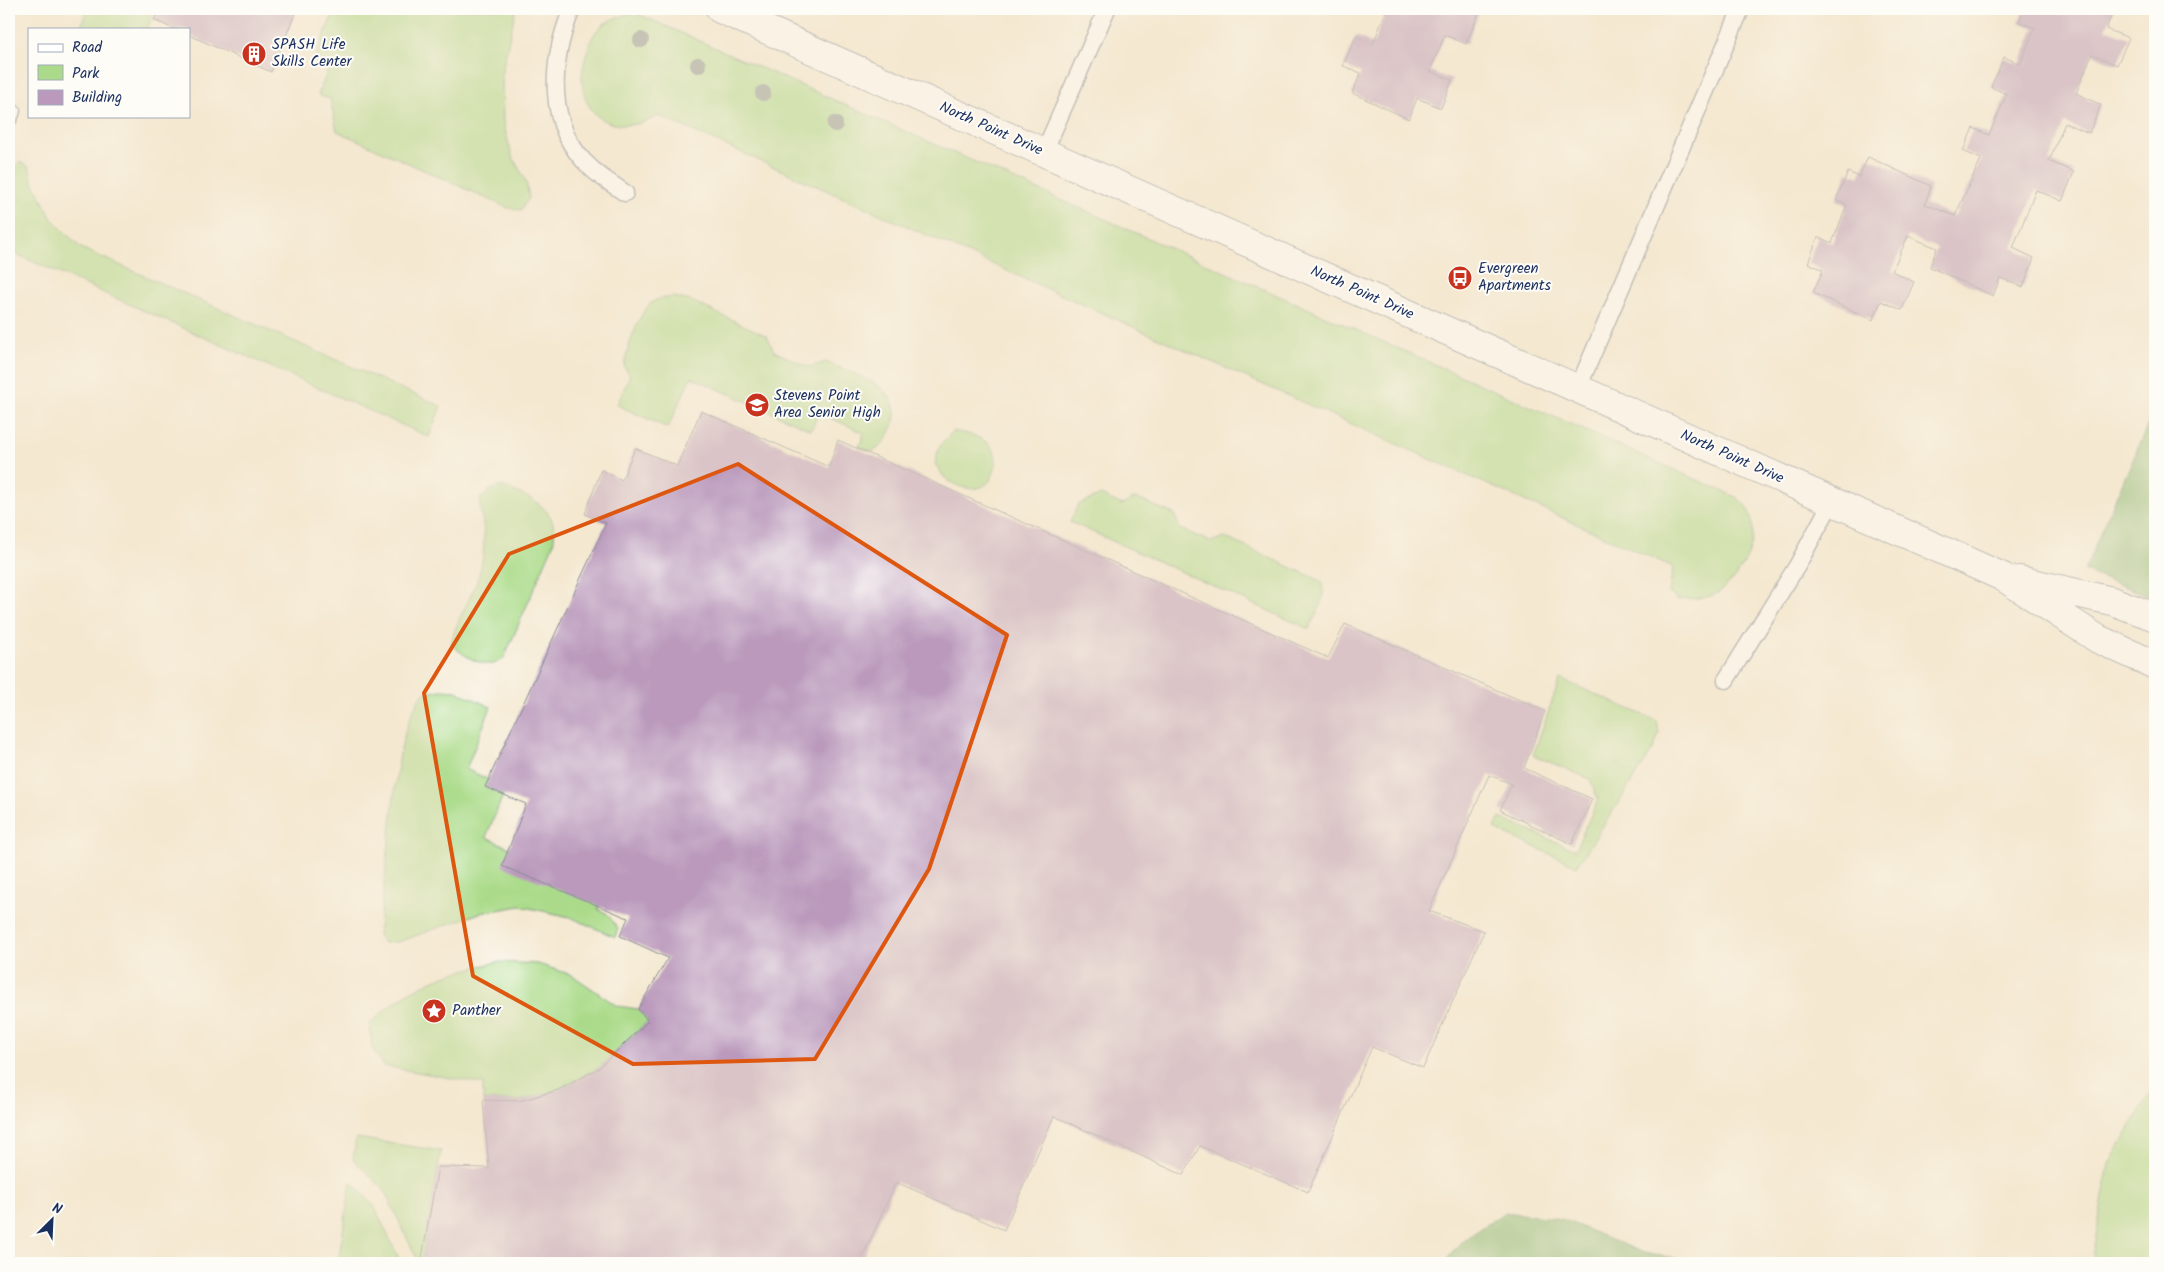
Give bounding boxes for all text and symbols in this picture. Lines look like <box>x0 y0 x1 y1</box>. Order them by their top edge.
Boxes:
legend <box>28 28 190 118</box>
place label: SPASH Life Skills Center <box>272 33 353 74</box>
text: Road <box>72 36 103 60</box>
building icon: SPASH Life Skills Center <box>241 41 267 67</box>
text: Park <box>72 62 100 86</box>
text: Building <box>72 86 122 110</box>
street label: North Point Drive <box>935 95 1047 163</box>
place label: Evergreen Apartments <box>1478 257 1552 298</box>
street label: North Point Drive <box>1306 259 1418 327</box>
bus stop icon: Evergreen Apartments <box>1447 265 1473 291</box>
place label: Stevens Point Area Senior High <box>774 384 881 425</box>
school or university icon: Stevens Point Area Senior High <box>744 392 770 418</box>
street label: North Point Drive <box>1676 423 1788 491</box>
place icon: Panther <box>421 998 447 1024</box>
place label: Panther <box>452 999 502 1023</box>
north arrow <box>28 1194 78 1244</box>
text: N <box>48 1197 66 1221</box>

